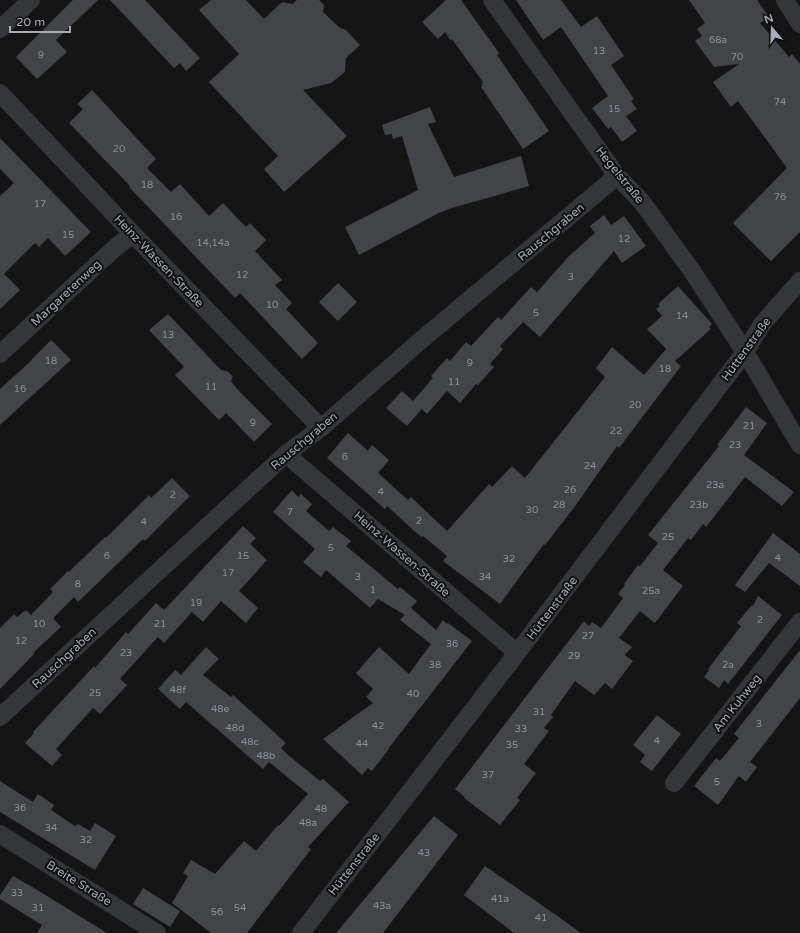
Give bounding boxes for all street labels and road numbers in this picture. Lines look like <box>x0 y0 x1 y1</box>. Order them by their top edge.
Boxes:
street label: Hegelstraße <box>593 144 647 206</box>
street label: Rauschgraben <box>515 200 587 264</box>
street label: Heinz-Wassen-Straße <box>111 212 207 310</box>
street label: Margaretenweg <box>28 257 104 329</box>
street label: Hüttenstraße <box>718 314 774 384</box>
street label: Rauschgraben <box>268 409 340 473</box>
street label: Heinz-Wassen-Straße <box>351 508 453 600</box>
street label: Hüttenstraße <box>524 574 580 642</box>
street label: Rauschgraben <box>29 625 99 691</box>
street label: Am Kuhweg <box>710 671 764 735</box>
street label: Hüttenstraße <box>325 830 383 898</box>
street label: Breite Straße <box>44 857 114 909</box>

